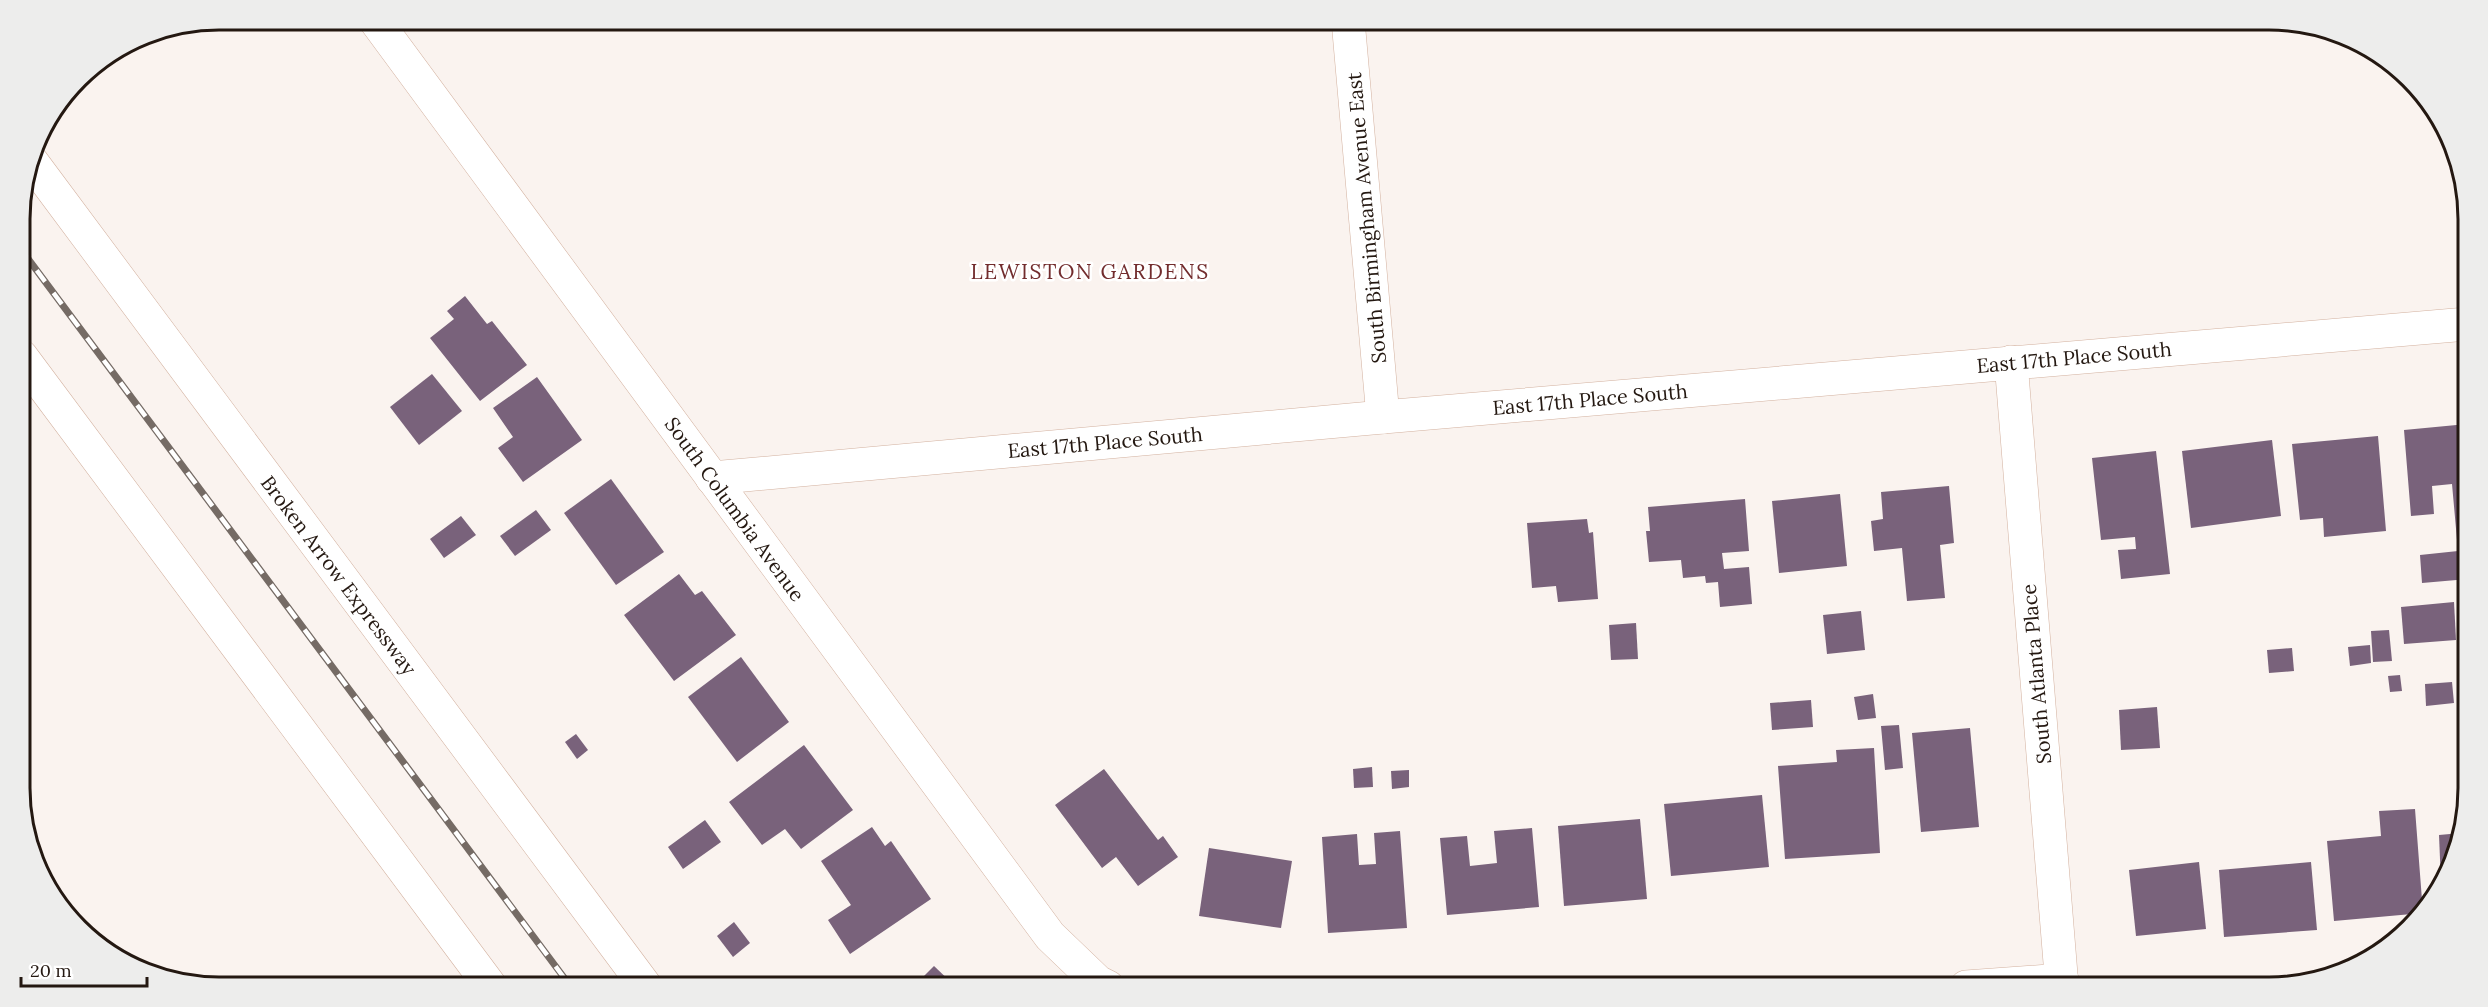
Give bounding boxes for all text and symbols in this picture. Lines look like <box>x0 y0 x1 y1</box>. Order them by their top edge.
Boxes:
street label: South Birmingham Avenue East <box>1341 71 1391 365</box>
district label: LEWISTON GARDENS <box>970 258 1210 285</box>
street label: East 17th Place South <box>1975 336 2173 378</box>
street label: East 17th Place South <box>1491 378 1689 420</box>
street label: South Columbia Avenue <box>660 412 810 606</box>
street label: East 17th Place South <box>1006 421 1204 463</box>
street label: Broken Arrow Expressway <box>256 470 422 680</box>
street label: South Atlanta Place <box>2016 583 2056 765</box>
scale bar <box>21 950 147 988</box>
text: 20 m <box>30 959 72 982</box>

